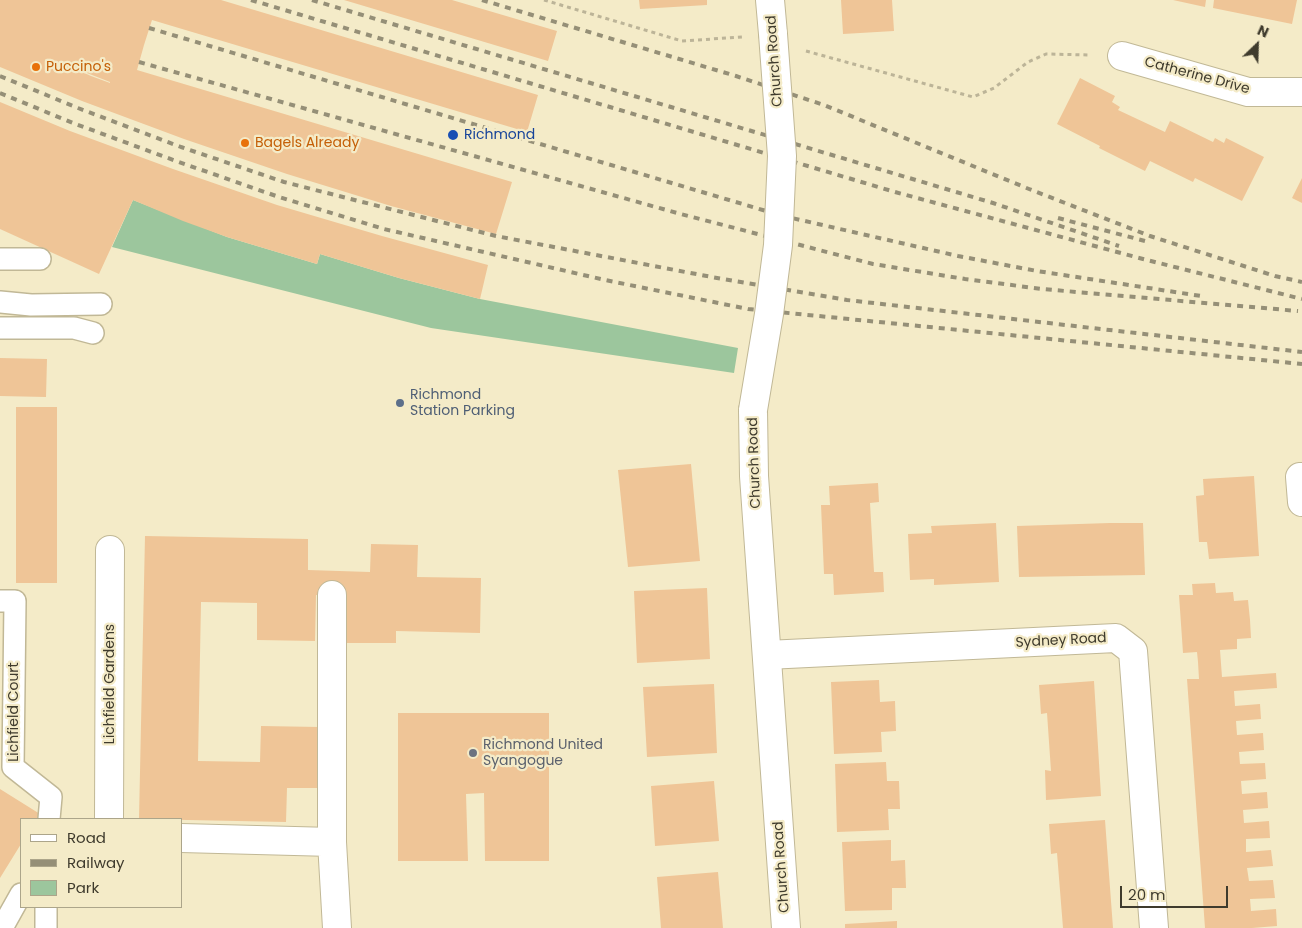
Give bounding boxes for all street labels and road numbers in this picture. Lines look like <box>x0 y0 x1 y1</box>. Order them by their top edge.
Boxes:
street label: Church Road <box>763 15 787 107</box>
street label: Catherine Drive <box>1143 54 1251 98</box>
street label: Church Road <box>745 417 765 509</box>
street label: Lichfield Gardens <box>102 624 118 744</box>
street label: Sydney Road <box>1015 630 1107 652</box>
street label: Lichfield Court <box>6 662 22 762</box>
street label: Church Road <box>770 821 794 913</box>

